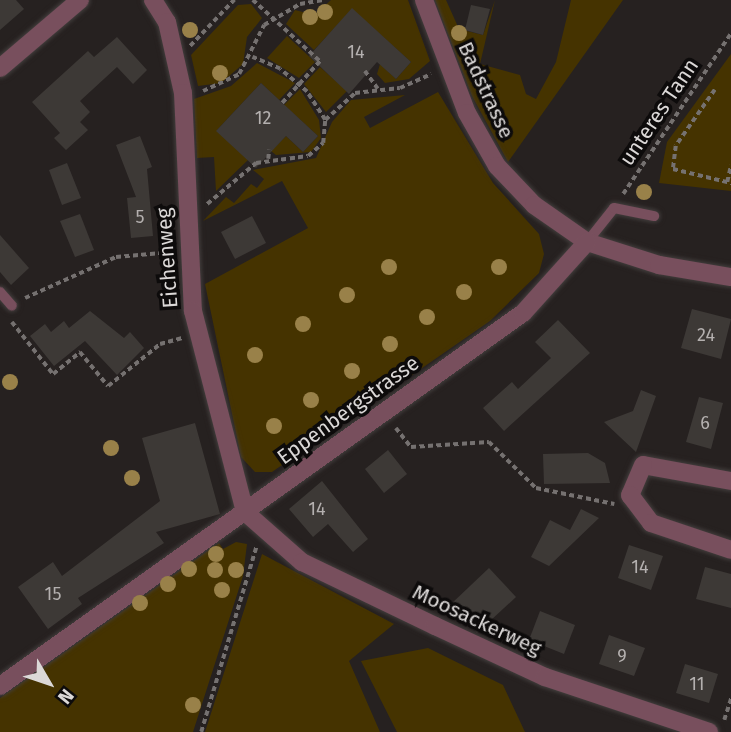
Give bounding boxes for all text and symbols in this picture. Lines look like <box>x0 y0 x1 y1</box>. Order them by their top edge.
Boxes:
street label: Badstrasse <box>453 38 519 142</box>
house number: 14 <box>347 41 365 63</box>
street label: unteres Tann <box>614 54 704 170</box>
house number: 12 <box>255 107 271 129</box>
house number: 5 <box>135 206 145 228</box>
street label: Eichenweg <box>151 207 183 309</box>
house number: 24 <box>697 324 715 346</box>
street label: Eppenbergstrasse <box>272 350 424 470</box>
house number: 6 <box>700 412 710 434</box>
house number: 14 <box>308 498 326 520</box>
house number: 14 <box>631 556 649 578</box>
street label: Moosackerweg <box>408 579 546 661</box>
house number: 15 <box>45 583 61 605</box>
house number: 9 <box>617 645 627 667</box>
north arrow <box>14 648 84 718</box>
house number: 11 <box>689 673 705 695</box>
text: N <box>53 684 79 709</box>

